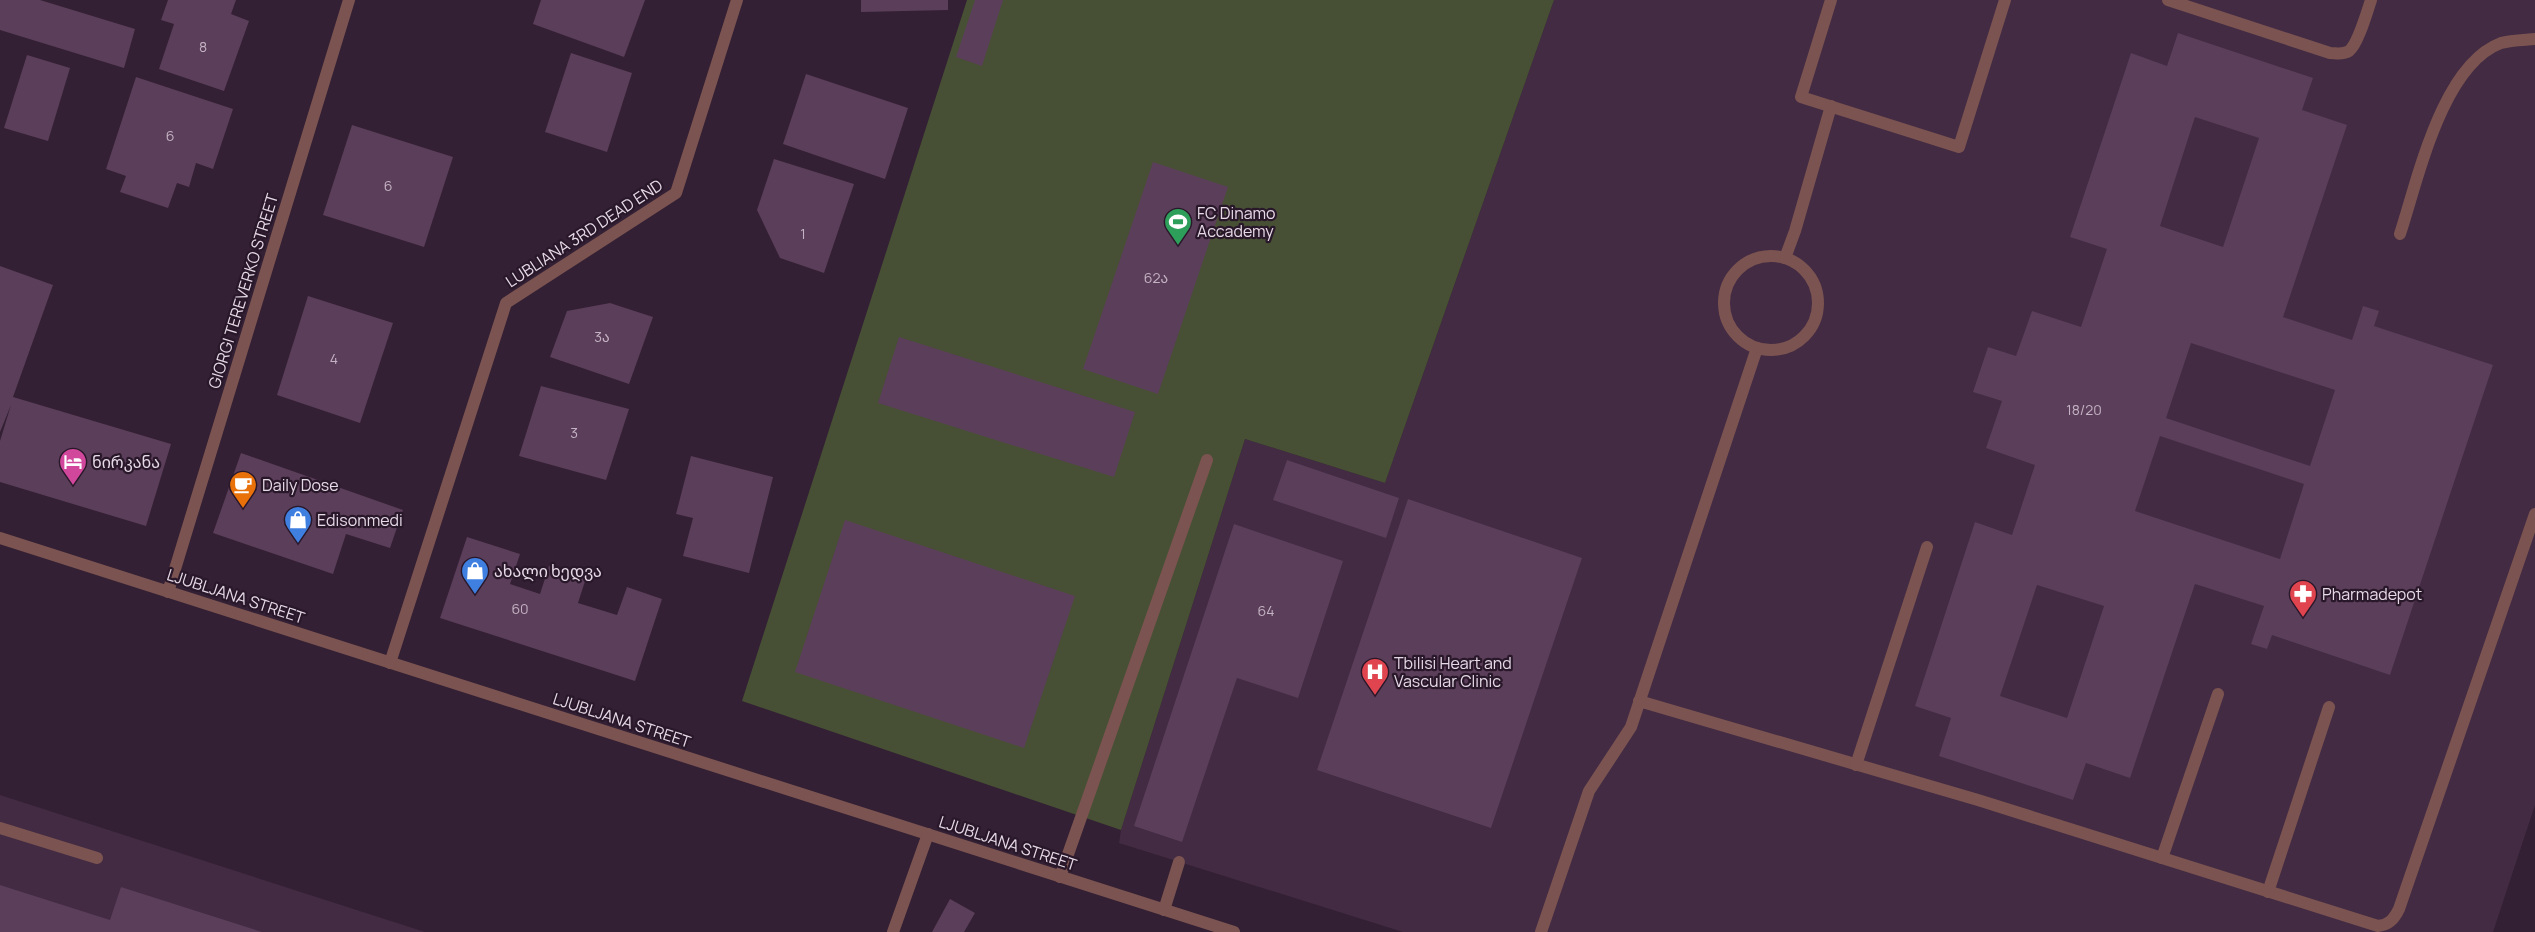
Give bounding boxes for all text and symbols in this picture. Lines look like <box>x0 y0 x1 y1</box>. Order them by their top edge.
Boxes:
house number: 8 <box>199 37 207 56</box>
house number: 6 <box>166 126 174 145</box>
street label: LUBLIANA 3RD DEAD END <box>501 174 667 292</box>
house number: 6 <box>384 176 392 195</box>
street label: GIORGI TEREVERKO STREET <box>203 190 283 391</box>
place label: FC Dinamo Accademy <box>1197 202 1276 242</box>
sports icon: FC Dinamo Accademy <box>1163 207 1193 246</box>
house number: 1 <box>800 224 806 243</box>
house number: 62ა <box>1144 268 1168 287</box>
house number: 3ა <box>594 327 610 346</box>
house number: 4 <box>330 349 338 368</box>
house number: 18/20 <box>2066 400 2102 419</box>
house number: 3 <box>570 423 578 442</box>
hotel icon: ნირკანა <box>58 447 88 486</box>
place label: ნირკანა <box>92 451 160 473</box>
cafe icon: Daily Dose <box>228 470 258 509</box>
place label: Daily Dose <box>262 474 339 496</box>
shop icon: Edisonmedi <box>283 505 313 544</box>
place label: Edisonmedi <box>317 509 403 531</box>
shop icon: ახალი ხედვა <box>460 556 490 595</box>
place label: ახალი ხედვა <box>494 560 602 582</box>
street label: LJUBLJANA STREET <box>164 563 308 629</box>
pharmacy icon: Pharmadepot <box>2288 579 2318 618</box>
place label: Pharmadepot <box>2322 583 2422 605</box>
house number: 60 <box>511 599 529 618</box>
house number: 64 <box>1258 601 1274 620</box>
place label: Tbilisi Heart and Vascular Clinic <box>1394 652 1512 692</box>
hospital icon: Tbilisi Heart and Vascular Clinic <box>1360 657 1390 696</box>
street label: LJUBLJANA STREET <box>550 687 694 753</box>
street label: LJUBLJANA STREET <box>936 810 1080 876</box>

